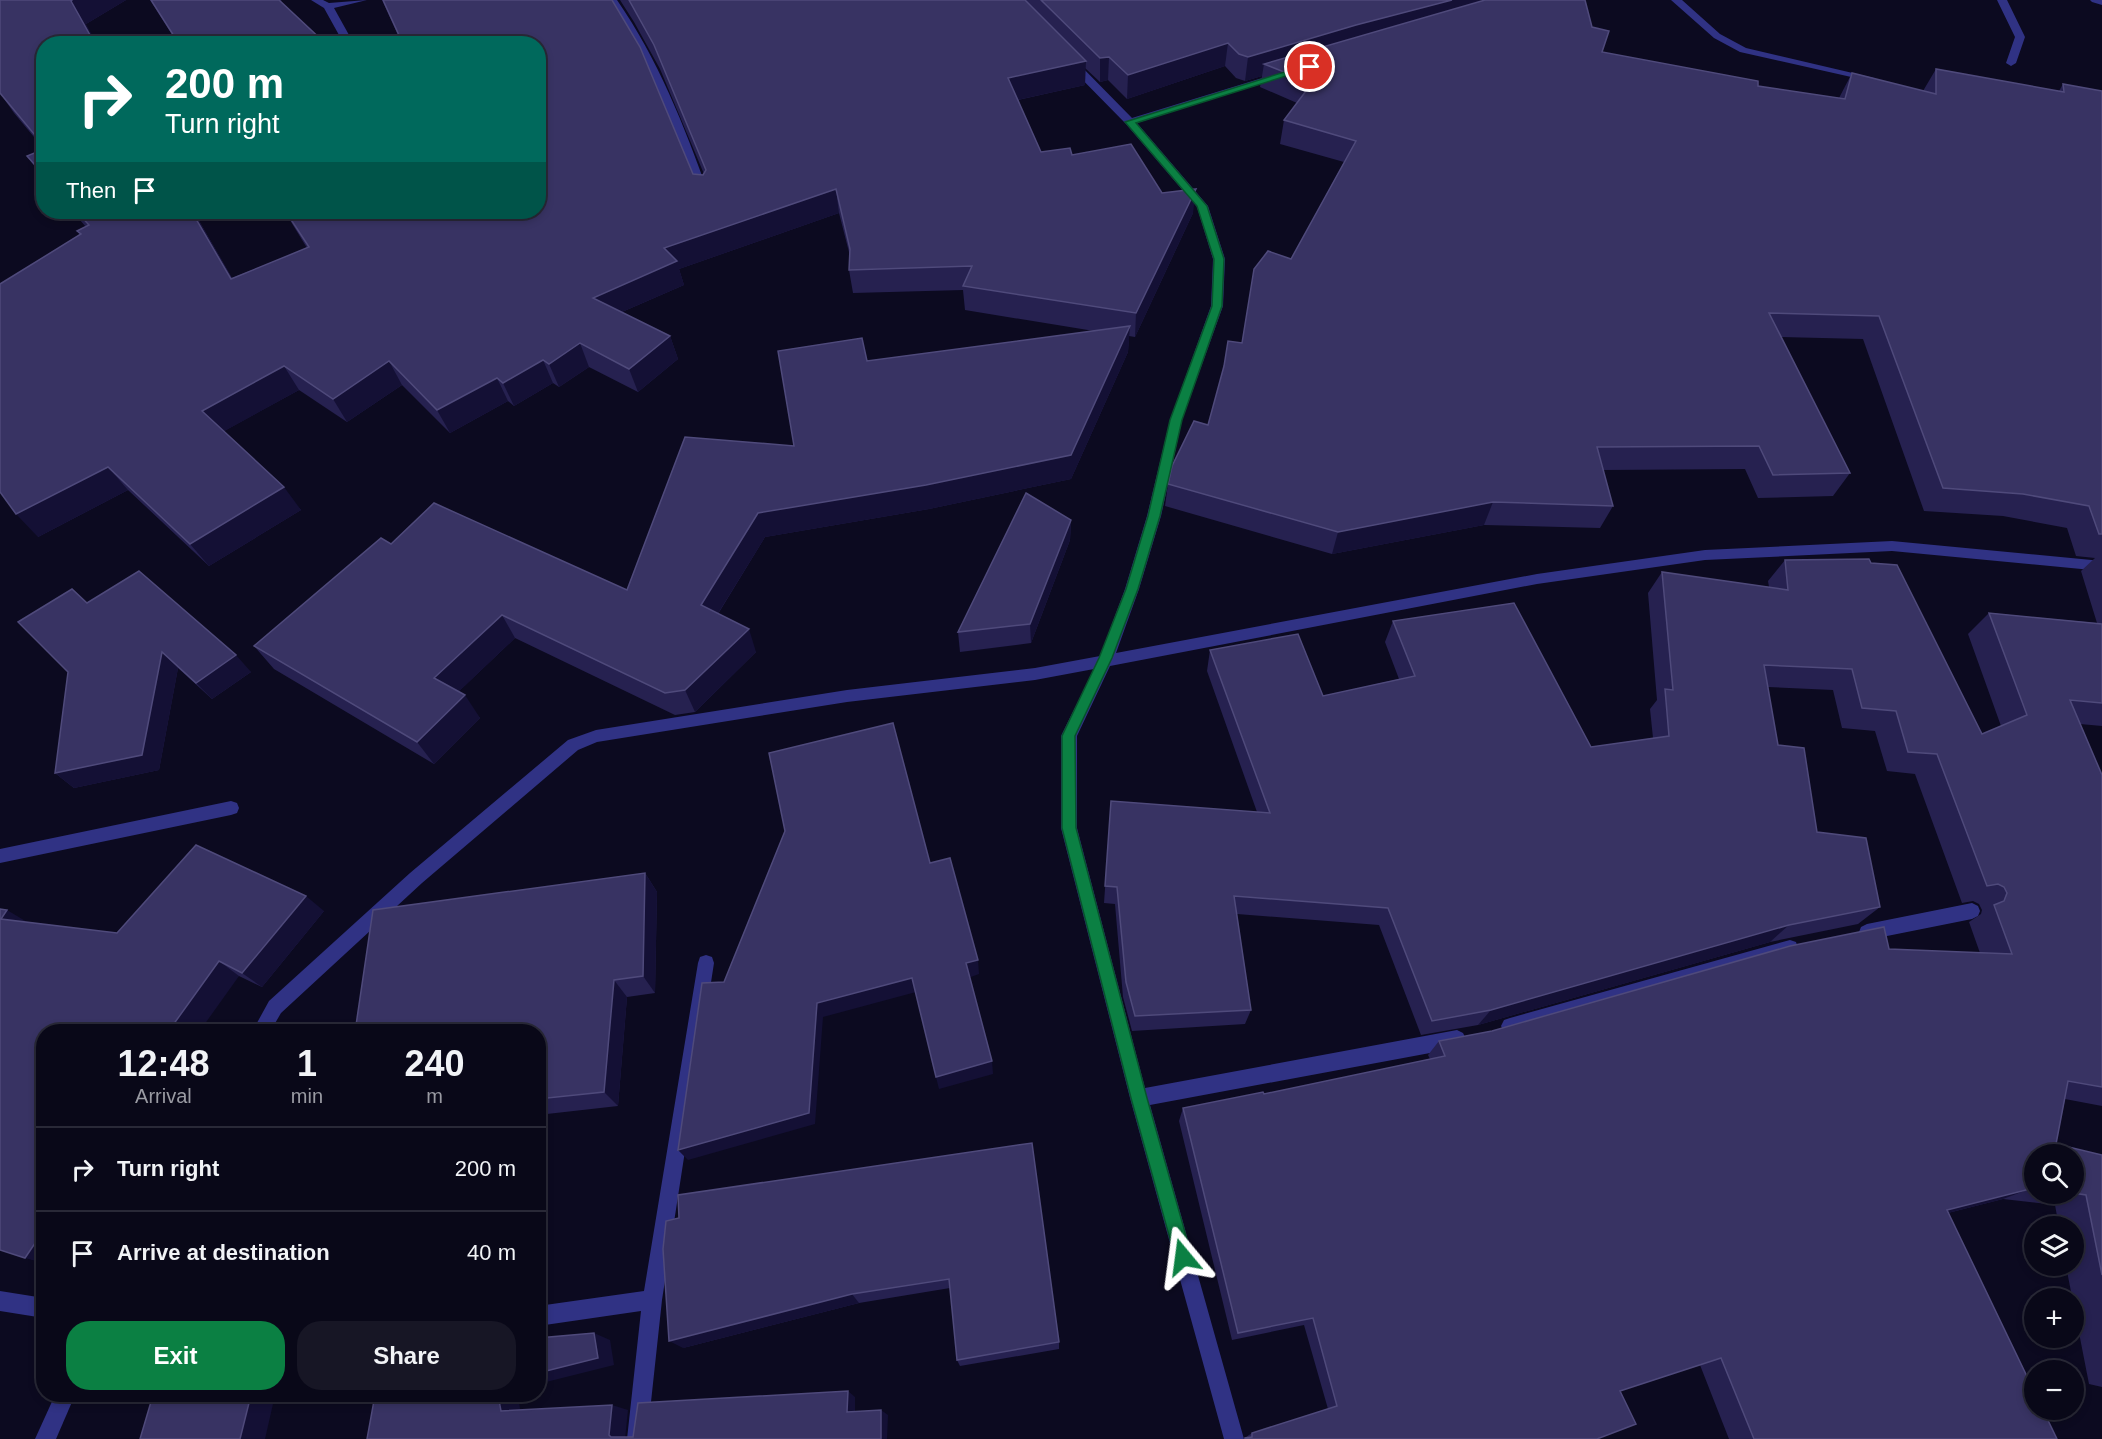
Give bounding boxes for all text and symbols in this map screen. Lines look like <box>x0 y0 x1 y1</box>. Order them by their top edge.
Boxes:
pin <box>1284 41 1335 92</box>
icon: arrive <box>1293 50 1326 83</box>
icon: right <box>66 60 144 138</box>
text: 200 m <box>165 60 284 107</box>
text: Turn right <box>165 109 280 139</box>
icon: arrive <box>128 174 161 207</box>
text: Then <box>66 178 116 203</box>
text: 12:48 <box>117 1043 209 1084</box>
text: 1 <box>297 1043 317 1084</box>
text: 240 <box>404 1043 465 1084</box>
text: Arrival <box>135 1085 192 1107</box>
text: min <box>291 1085 323 1107</box>
text: m <box>426 1085 443 1107</box>
map controls <box>2024 1144 2084 1420</box>
button: search <box>2024 1144 2084 1204</box>
icon: right <box>66 1153 99 1186</box>
text: Turn right <box>117 1156 219 1181</box>
text: 200 m <box>455 1156 516 1181</box>
button: layers <box>2024 1216 2084 1276</box>
position arrow <box>1151 1225 1215 1289</box>
icon: arrive <box>66 1237 99 1270</box>
text: Arrive at destination <box>117 1240 330 1265</box>
text: 40 m <box>467 1240 516 1265</box>
button: + <box>2024 1288 2084 1348</box>
button: Exit <box>66 1321 285 1390</box>
button: Share <box>297 1321 516 1390</box>
button: − <box>2024 1360 2084 1420</box>

